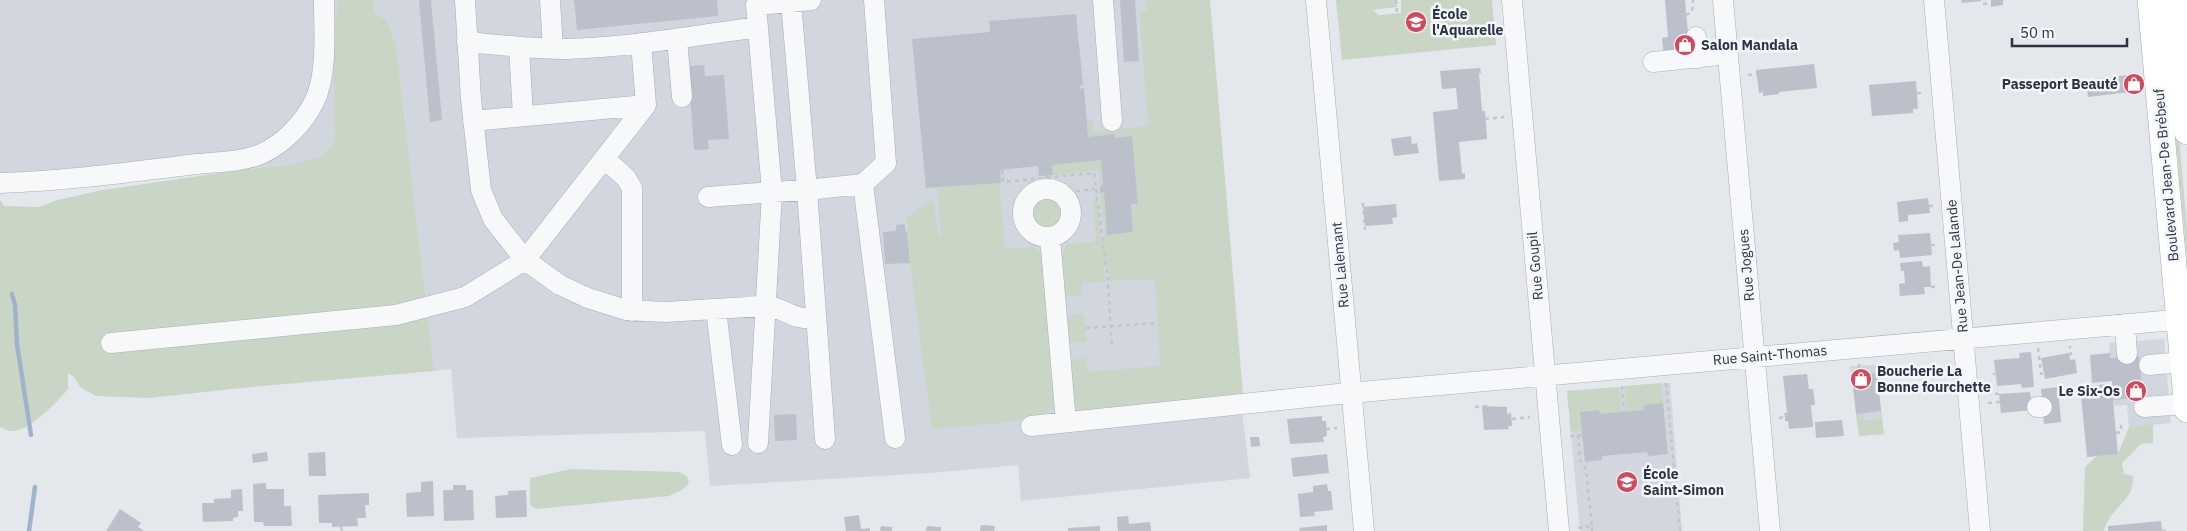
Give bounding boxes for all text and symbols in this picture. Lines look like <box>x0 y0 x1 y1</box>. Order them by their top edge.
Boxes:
place label: École l'Aquarelle <box>1432 4 1504 39</box>
school or university icon: École l'Aquarelle <box>1404 10 1428 34</box>
scale bar <box>2012 15 2127 47</box>
text: 50 m <box>2020 23 2055 42</box>
shop icon: Salon Mandala <box>1673 33 1697 57</box>
place label: Salon Mandala <box>1701 36 1798 54</box>
shop icon: Passeport Beauté <box>2122 72 2146 96</box>
place label: Passeport Beauté <box>2002 75 2118 93</box>
street label: Boulevard Jean-De Brébeuf <box>2149 87 2183 262</box>
street label: Rue Jean-De Lalande <box>1942 198 1972 333</box>
street label: Rue Lalemant <box>1327 221 1353 309</box>
street label: Rue Jogues <box>1734 228 1758 302</box>
street label: Rue Goupil <box>1523 231 1547 301</box>
street label: Rue Saint-Thomas <box>1712 341 1828 369</box>
place label: Boucherie La Bonne fourchette <box>1877 362 1991 396</box>
shop icon: Boucherie La Bonne fourchette <box>1849 367 1873 391</box>
shop icon: Le Six-Os <box>2124 379 2148 403</box>
place label: Le Six-Os <box>2059 382 2120 400</box>
place label: École Saint-Simon <box>1643 464 1724 499</box>
school or university icon: École Saint-Simon <box>1615 470 1639 494</box>

